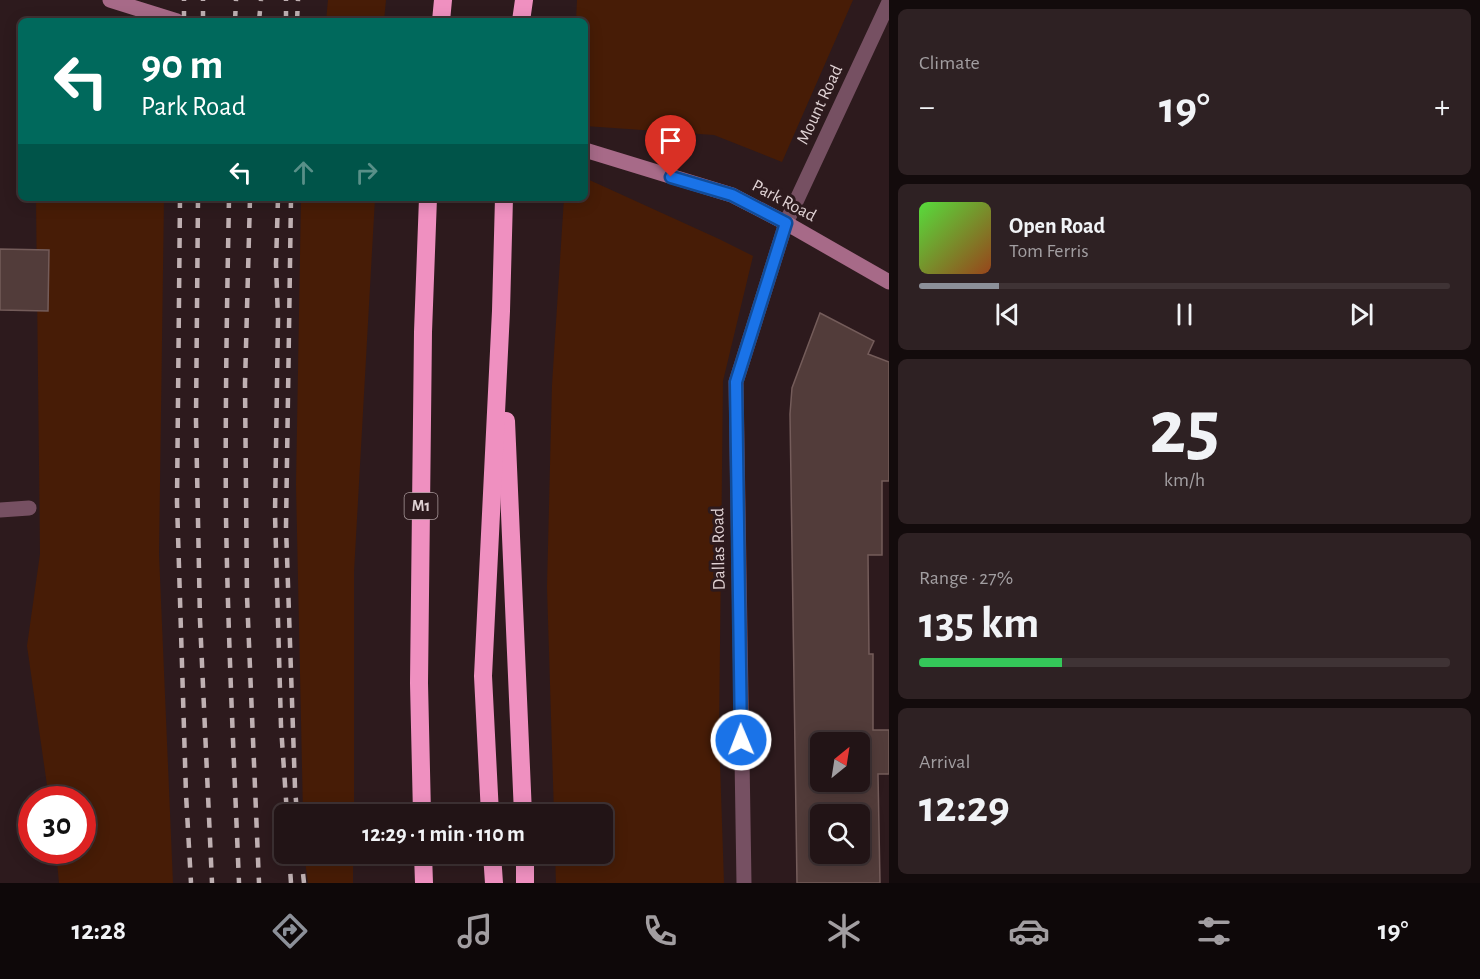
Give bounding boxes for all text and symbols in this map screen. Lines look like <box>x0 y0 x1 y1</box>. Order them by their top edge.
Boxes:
icon: left <box>42 42 120 120</box>
text: 90 m <box>141 44 223 86</box>
text: Climate <box>919 53 980 73</box>
street label: Mount Road <box>794 62 846 148</box>
text: 19° <box>1159 86 1210 131</box>
text: − <box>919 91 935 124</box>
text: + <box>1434 91 1450 124</box>
text: Park Road <box>141 93 246 120</box>
pin <box>645 115 696 177</box>
icon: arrive <box>654 124 687 157</box>
icon: left <box>224 156 257 189</box>
icon: ahead <box>287 156 320 189</box>
icon: right <box>350 156 383 189</box>
street label: Park Road <box>749 177 819 225</box>
text: Open Road <box>1009 215 1105 237</box>
text: Tom Ferris <box>1009 241 1089 261</box>
icon: previous <box>991 298 1024 331</box>
icon: pause <box>1168 298 1201 331</box>
icon: next <box>1345 298 1378 331</box>
text: 25 <box>1149 390 1220 468</box>
text: km/h <box>1164 470 1205 490</box>
road number: M1 <box>404 493 438 519</box>
street label: Dallas Road <box>709 508 729 590</box>
text: Range · 27% <box>919 568 1013 588</box>
text: 135 km <box>919 601 1039 646</box>
position arrow <box>709 708 773 772</box>
north arrow <box>810 732 870 792</box>
map controls <box>810 732 870 864</box>
text: Arrival <box>919 752 970 772</box>
text: 12:29 <box>919 785 1010 830</box>
speed limit sign: 30 <box>18 786 96 864</box>
button: search <box>810 804 870 864</box>
text: 12:29 · 1 min · 110 m <box>362 823 525 845</box>
icon: directions <box>269 910 311 952</box>
icon: music <box>454 910 496 952</box>
icon: phone <box>639 910 681 952</box>
icon: climate <box>823 910 865 952</box>
icon: car <box>1008 910 1050 952</box>
icon: filters <box>1193 910 1235 952</box>
text: 12:28 <box>71 917 126 944</box>
text: 19° <box>1378 917 1409 944</box>

